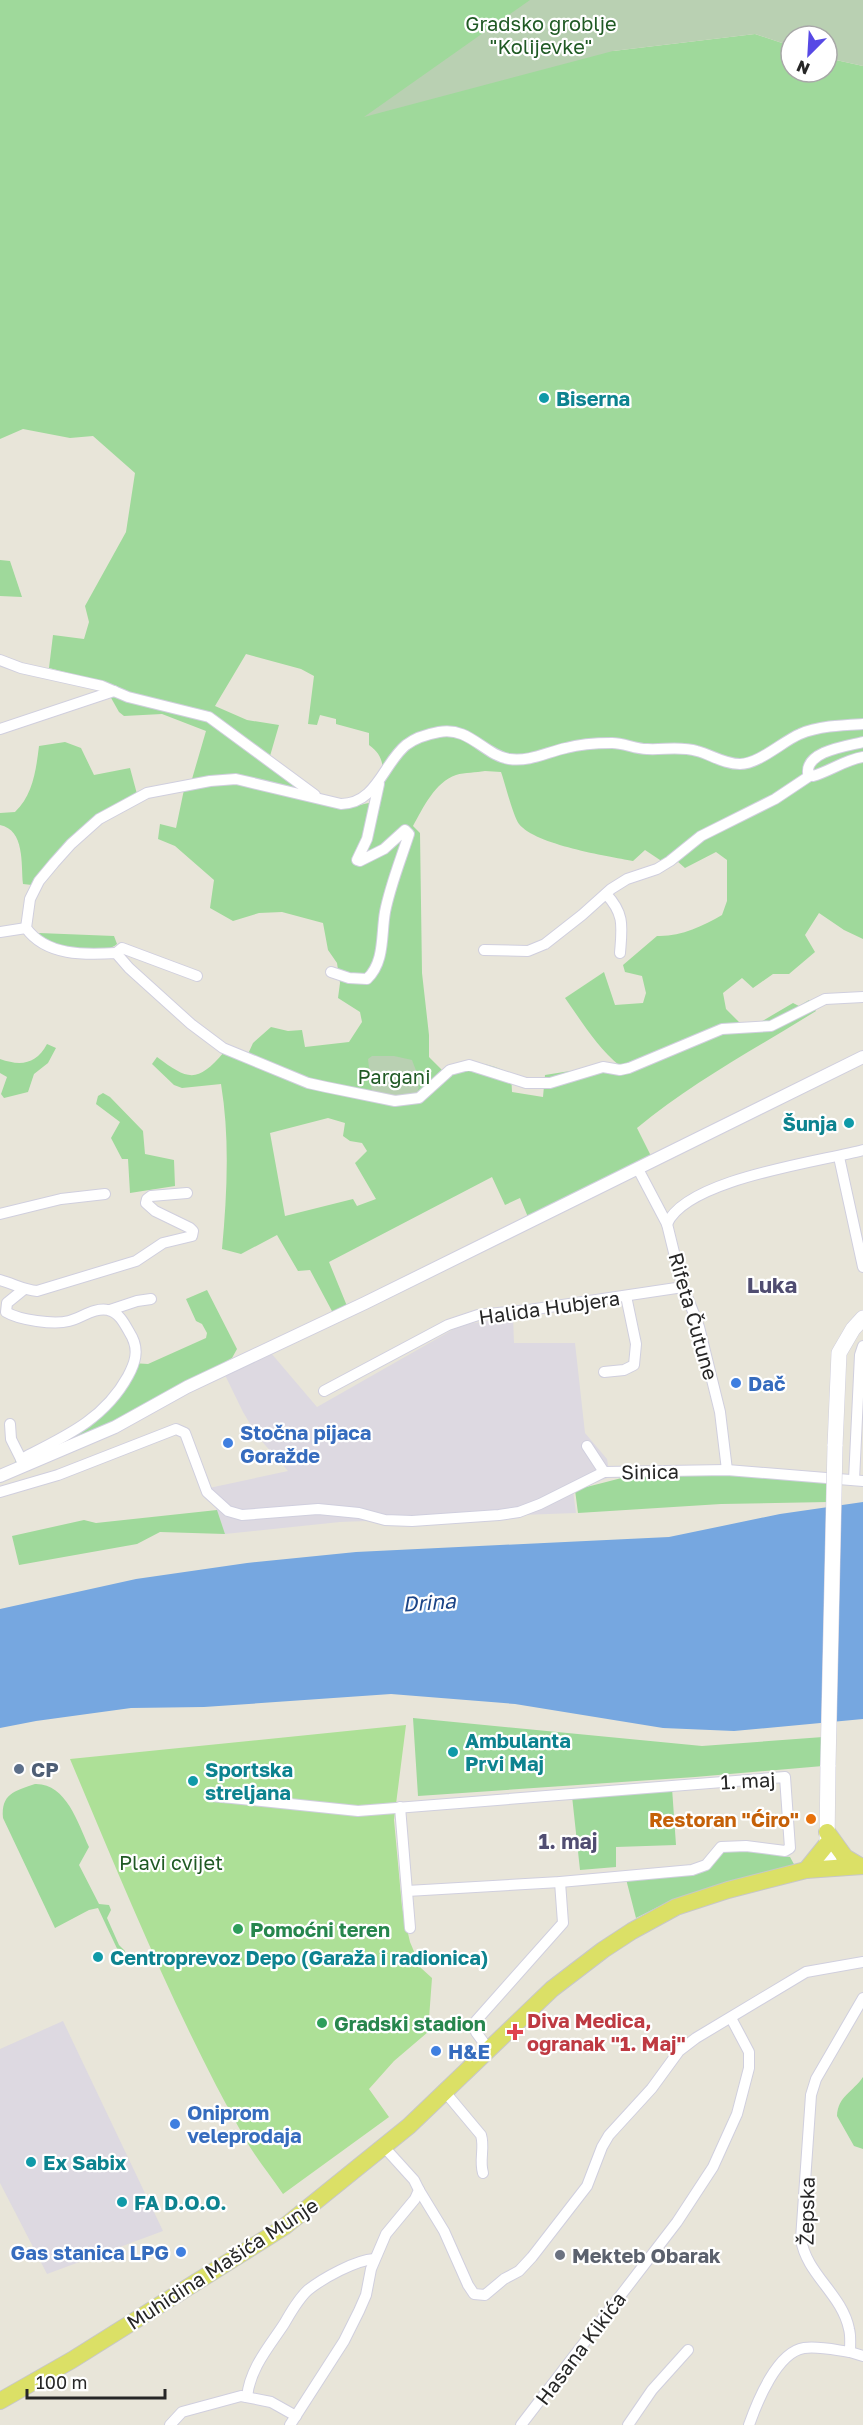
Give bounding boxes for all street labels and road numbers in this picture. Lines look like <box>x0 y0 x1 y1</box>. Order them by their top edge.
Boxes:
street label: Rifeta Čutune <box>664 1249 724 1383</box>
street label: Halida Hubjera <box>477 1285 621 1329</box>
street label: Sinica <box>621 1458 679 1484</box>
street label: 1. maj <box>720 1767 776 1793</box>
street label: Žepska <box>793 2177 819 2245</box>
street label: Muhidina Mašića Munje <box>122 2192 322 2334</box>
street label: Hasana Kikića <box>530 2287 630 2409</box>

